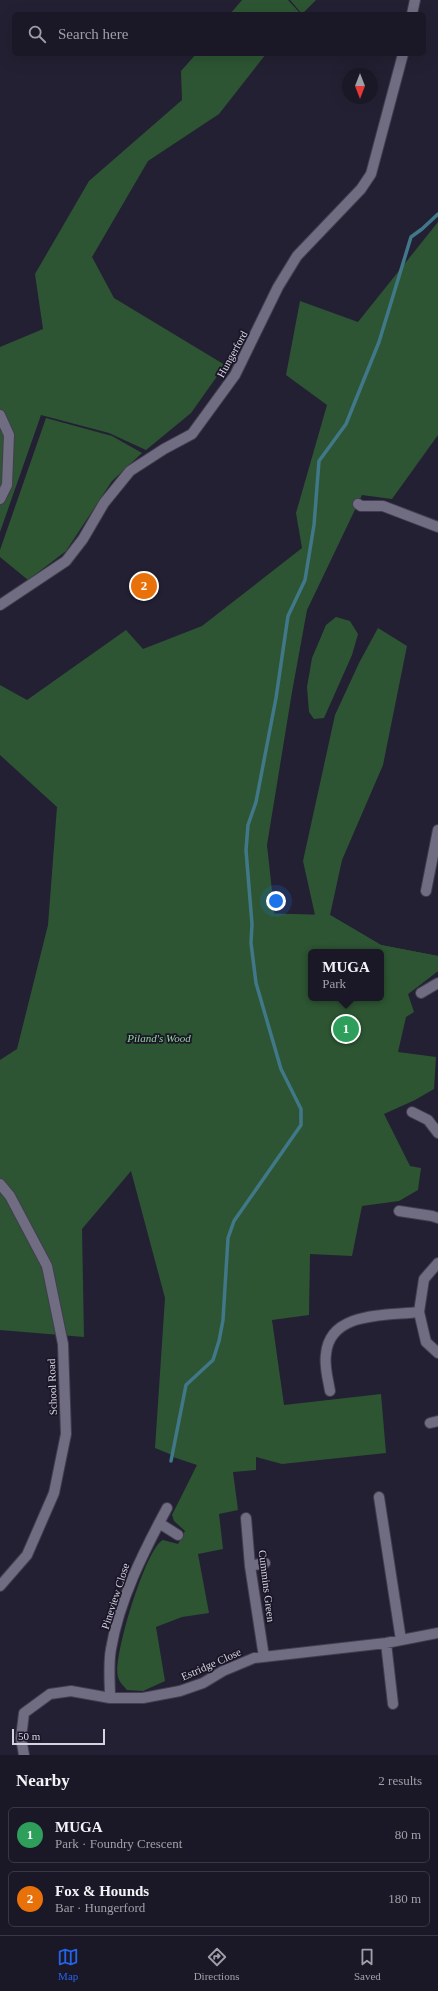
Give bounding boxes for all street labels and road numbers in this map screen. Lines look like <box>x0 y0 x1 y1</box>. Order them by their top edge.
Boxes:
street label: Hungerford <box>214 328 250 379</box>
street label: School Road <box>45 1358 59 1415</box>
street label: Cummins Green <box>257 1549 277 1623</box>
street label: Pineview Close <box>99 1561 131 1631</box>
street label: Estridge Close <box>179 1645 243 1683</box>

